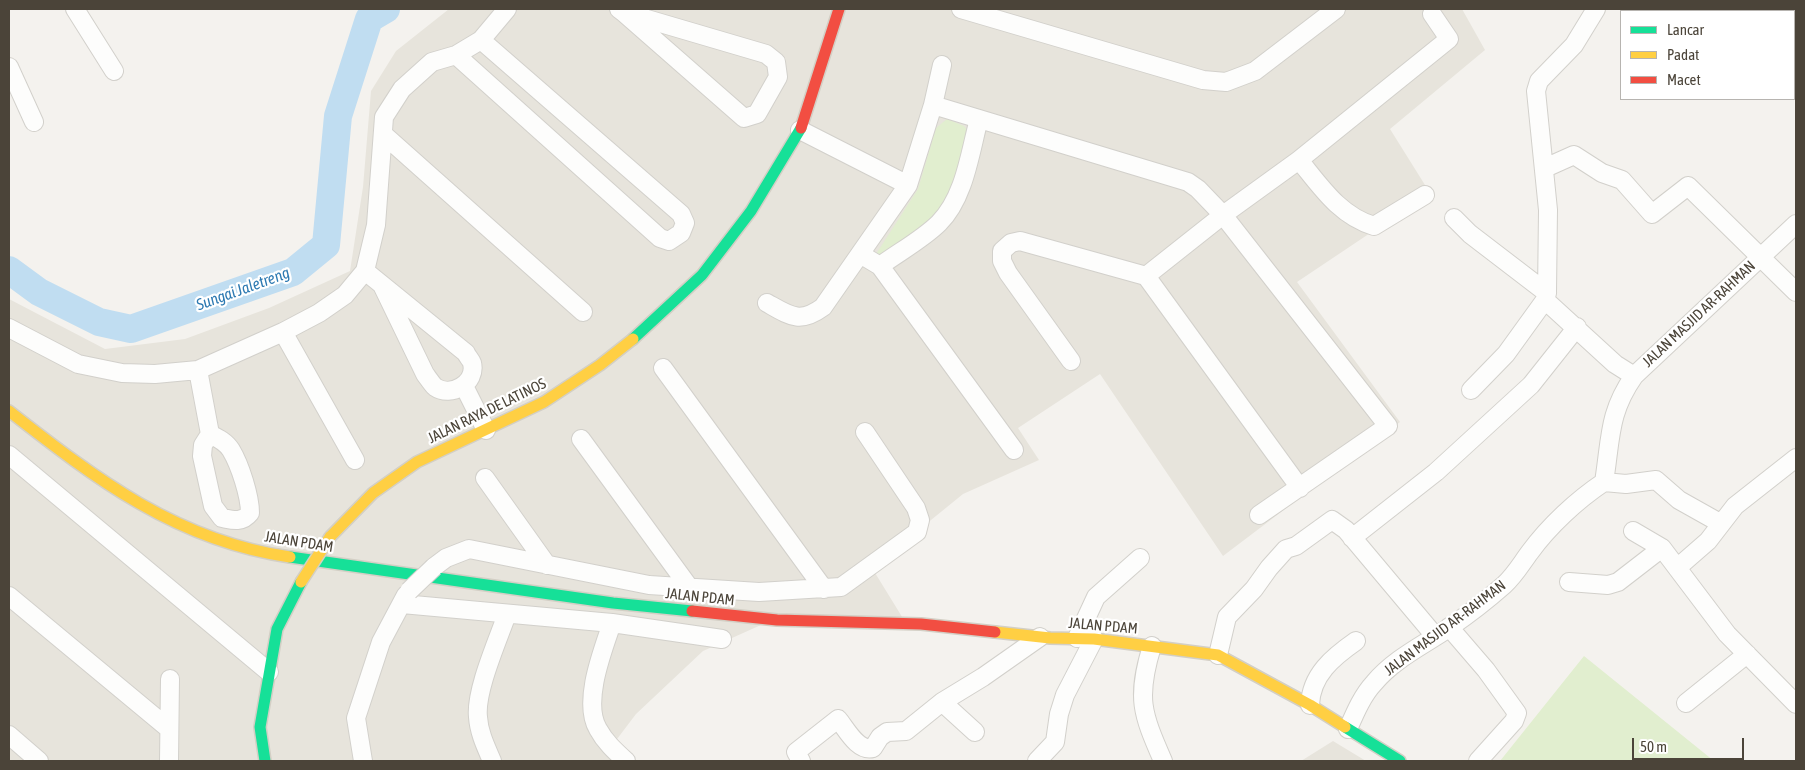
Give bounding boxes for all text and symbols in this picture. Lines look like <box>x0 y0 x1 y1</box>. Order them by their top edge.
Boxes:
legend <box>1620 10 1795 100</box>
text: Lancar <box>1667 21 1704 38</box>
text: Padat <box>1667 46 1699 63</box>
text: Macet <box>1667 71 1701 88</box>
street label: JALAN MASJID AR-RAHMAN <box>1639 257 1759 371</box>
water label: Sungai Jaletreng <box>194 263 292 315</box>
street label: JALAN RAYA DE LATINOS <box>425 375 549 447</box>
street label: JALAN PDAM <box>263 528 335 556</box>
street label: JALAN MASJID AR-RAHMAN <box>1381 576 1509 680</box>
street label: JALAN PDAM <box>665 584 735 610</box>
street label: JALAN PDAM <box>1068 614 1138 638</box>
scale bar <box>1635 728 1748 760</box>
text: 50 m <box>1640 738 1667 755</box>

